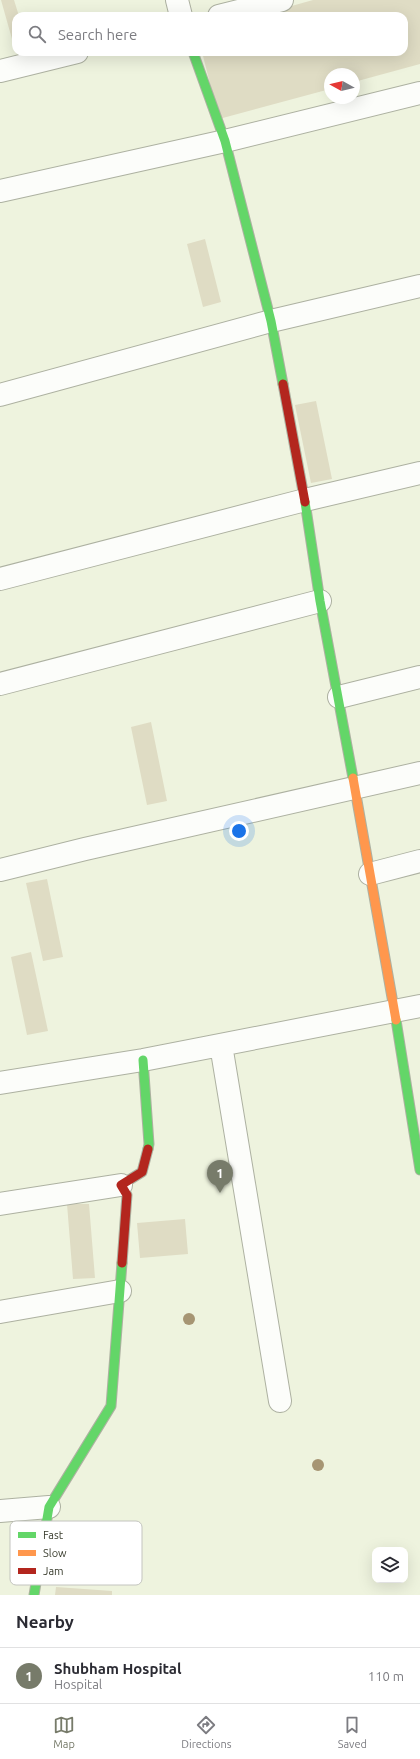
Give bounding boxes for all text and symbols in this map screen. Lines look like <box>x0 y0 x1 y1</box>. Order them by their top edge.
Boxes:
search box <box>12 12 408 56</box>
icon: search <box>26 23 48 45</box>
text: Search here <box>58 26 137 43</box>
north arrow <box>324 68 360 104</box>
your location <box>229 821 249 841</box>
pin: 1 <box>207 1160 233 1193</box>
legend <box>10 1521 142 1585</box>
text: Fast <box>43 1529 64 1541</box>
text: Slow <box>43 1547 67 1559</box>
map controls <box>372 1547 408 1583</box>
button: layers <box>372 1547 408 1583</box>
text: Jam <box>43 1565 64 1577</box>
text: Nearby <box>16 1612 74 1631</box>
text: Shubham Hospital <box>54 1660 182 1677</box>
text: 1 <box>25 1669 33 1683</box>
text: 110 m <box>368 1669 404 1683</box>
text: Hospital <box>54 1677 102 1691</box>
tab: Map <box>53 1714 75 1750</box>
tab: Directions <box>181 1714 231 1750</box>
tab: Saved <box>338 1714 367 1750</box>

